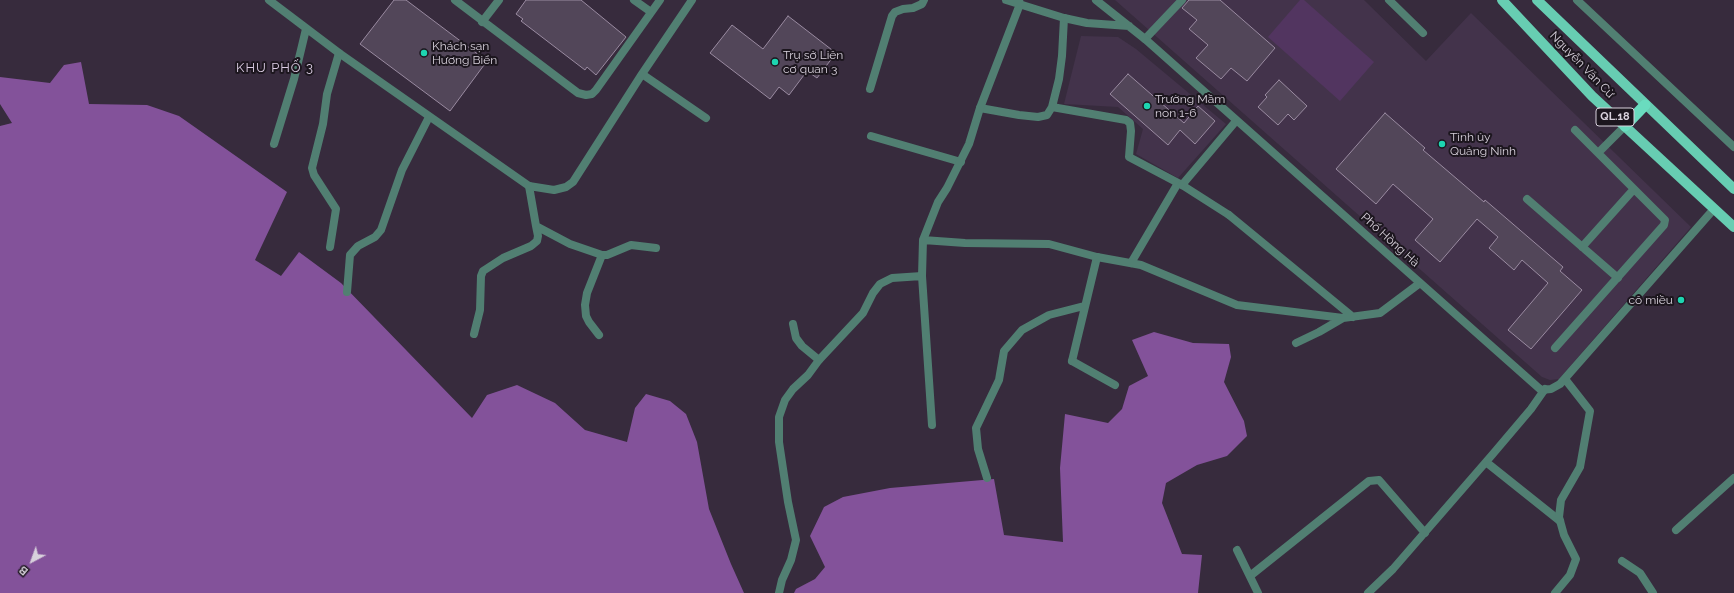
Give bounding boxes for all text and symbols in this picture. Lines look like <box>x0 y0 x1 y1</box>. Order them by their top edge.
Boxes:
street label: Nguyễn Văn Cừ <box>1547 29 1617 101</box>
place label: Khách sạn Hương Biển <box>432 39 497 67</box>
marker: Khách sạn Hương Biển <box>419 48 429 58</box>
place label: Trụ sở Liên cơ quan 3 <box>783 48 843 76</box>
marker: Trụ sở Liên cơ quan 3 <box>770 57 780 67</box>
district label: KHU PHỐ 3 <box>236 60 314 76</box>
place label: Trường Mầm non 1-6 <box>1155 92 1225 120</box>
marker: Trường Mầm non 1-6 <box>1142 101 1152 111</box>
road number: QL.18 <box>1596 108 1634 126</box>
place label: Tỉnh ủy Quảng Ninh <box>1450 130 1516 158</box>
marker: Tỉnh ủy Quảng Ninh <box>1437 139 1447 149</box>
street label: Phố Hồng Hà <box>1358 210 1422 270</box>
place label: cô miều <box>1628 293 1673 307</box>
marker: cô miều <box>1676 295 1686 305</box>
north arrow <box>12 541 52 581</box>
text: B <box>17 563 31 578</box>

